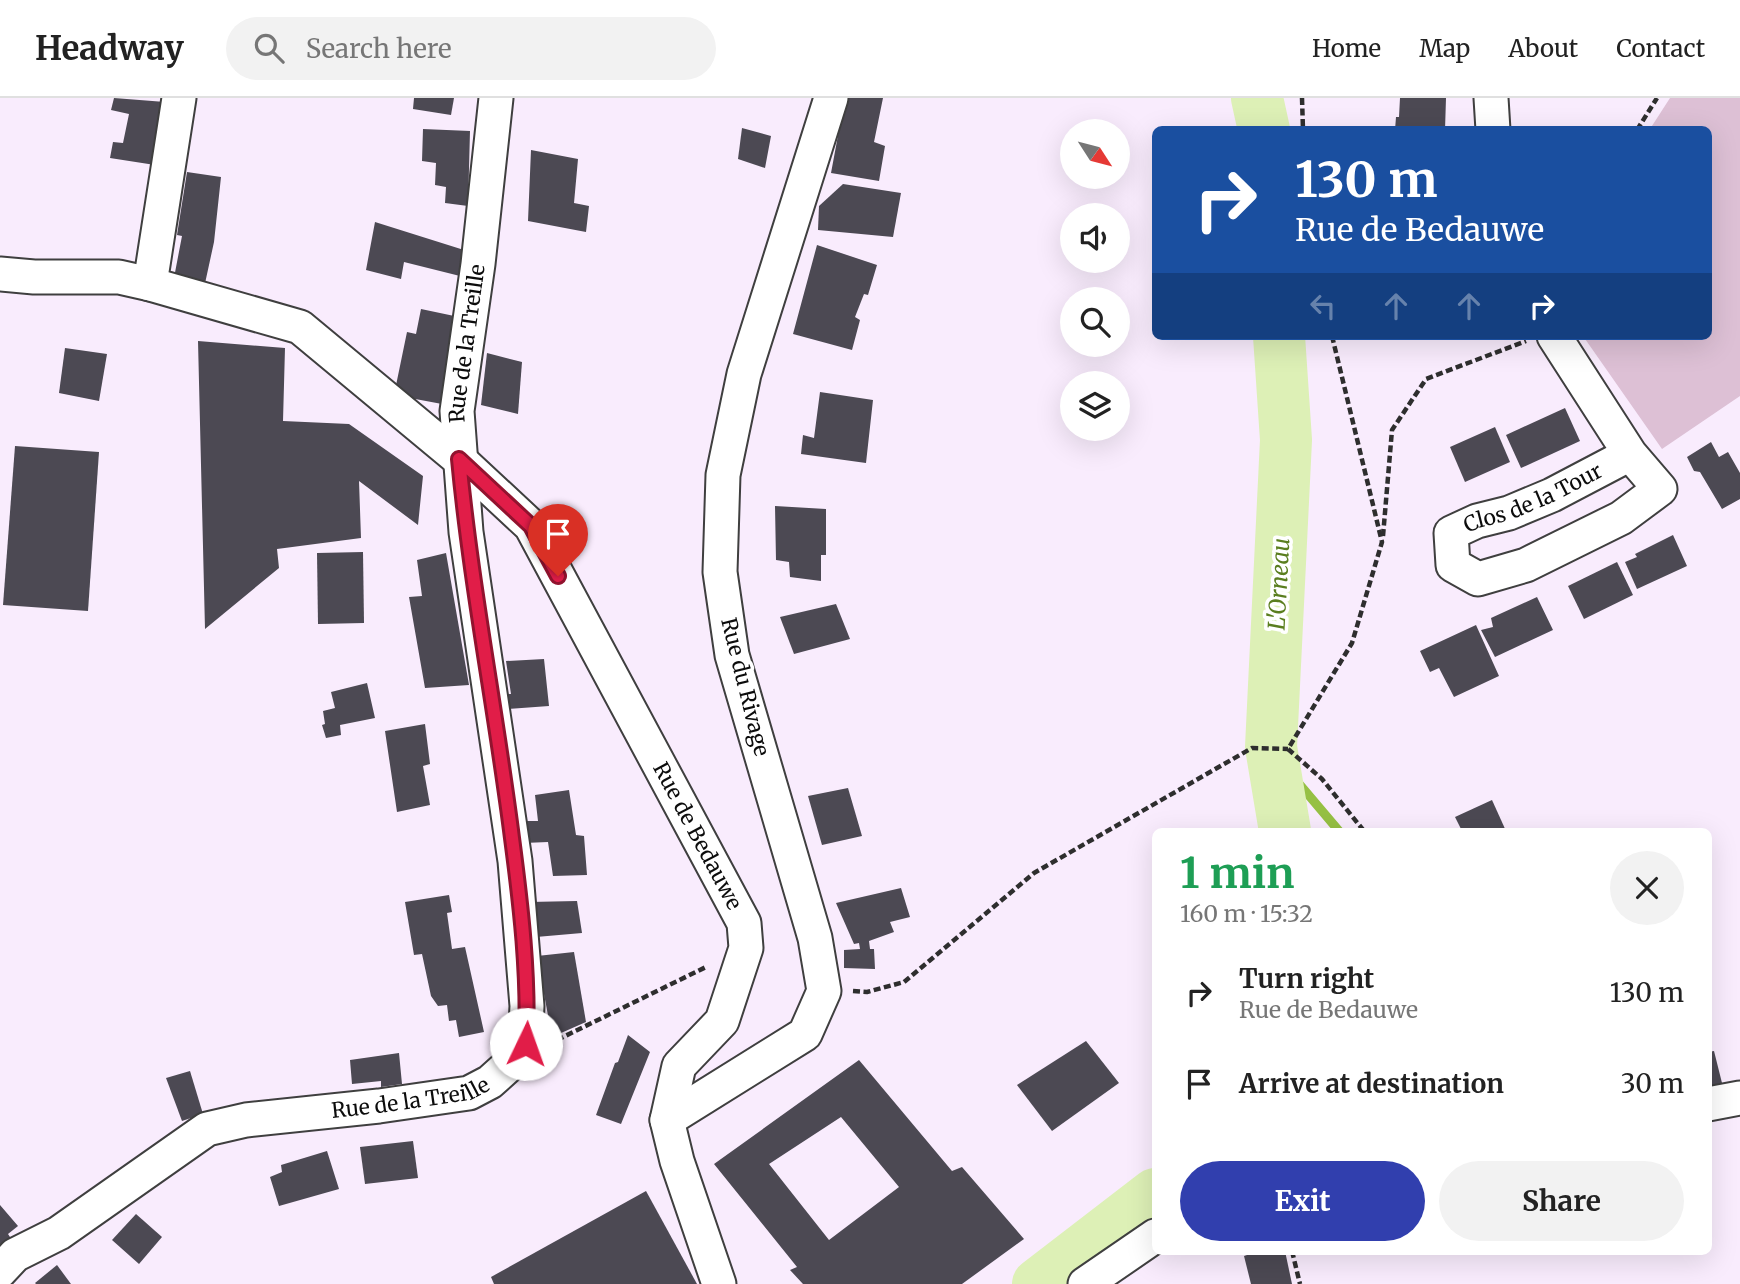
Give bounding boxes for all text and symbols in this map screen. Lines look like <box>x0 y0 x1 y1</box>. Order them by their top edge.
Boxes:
search box <box>226 17 716 80</box>
text: Headway <box>35 28 184 69</box>
icon: search <box>250 29 288 67</box>
text: Search here <box>306 32 452 65</box>
text: Home <box>1312 33 1381 64</box>
text: Map <box>1419 33 1470 64</box>
text: About <box>1508 33 1578 64</box>
text: Contact <box>1616 33 1705 64</box>
north arrow <box>1060 119 1130 189</box>
map controls <box>1060 119 1130 441</box>
text: 130 m <box>1295 149 1438 210</box>
icon: right <box>1180 154 1271 245</box>
button: sound <box>1060 203 1130 273</box>
text: Rue de Bedauwe <box>1295 210 1544 250</box>
street label: Rue de la Treille <box>443 262 491 424</box>
button: search <box>1060 287 1130 357</box>
icon: left <box>1304 287 1342 325</box>
icon: ahead <box>1377 287 1415 325</box>
icon: ahead <box>1450 287 1488 325</box>
icon: right <box>1523 287 1561 325</box>
button: layers <box>1060 371 1130 441</box>
street label: Clos de la Tour <box>1459 457 1607 538</box>
pin <box>528 504 588 576</box>
icon: arrive <box>539 515 577 553</box>
water label: L'Orneau <box>1262 537 1295 631</box>
street label: Rue du Rivage <box>715 615 776 759</box>
street label: Rue de Bedauwe <box>647 757 748 914</box>
text: 1 min <box>1180 847 1294 899</box>
button: close <box>1610 851 1684 925</box>
text: 160 m · 15:32 <box>1180 899 1313 928</box>
text: Turn right <box>1239 962 1374 995</box>
icon: right <box>1180 974 1218 1012</box>
text: 130 m <box>1610 976 1684 1009</box>
text: Rue de Bedauwe <box>1239 995 1418 1024</box>
position arrow <box>489 1007 563 1081</box>
icon: arrive <box>1180 1065 1218 1103</box>
text: Arrive at destination <box>1239 1067 1504 1100</box>
text: 30 m <box>1621 1067 1684 1100</box>
street label: Rue de la Treille <box>330 1071 494 1124</box>
button: Exit <box>1180 1161 1425 1241</box>
button: Share <box>1439 1161 1684 1241</box>

